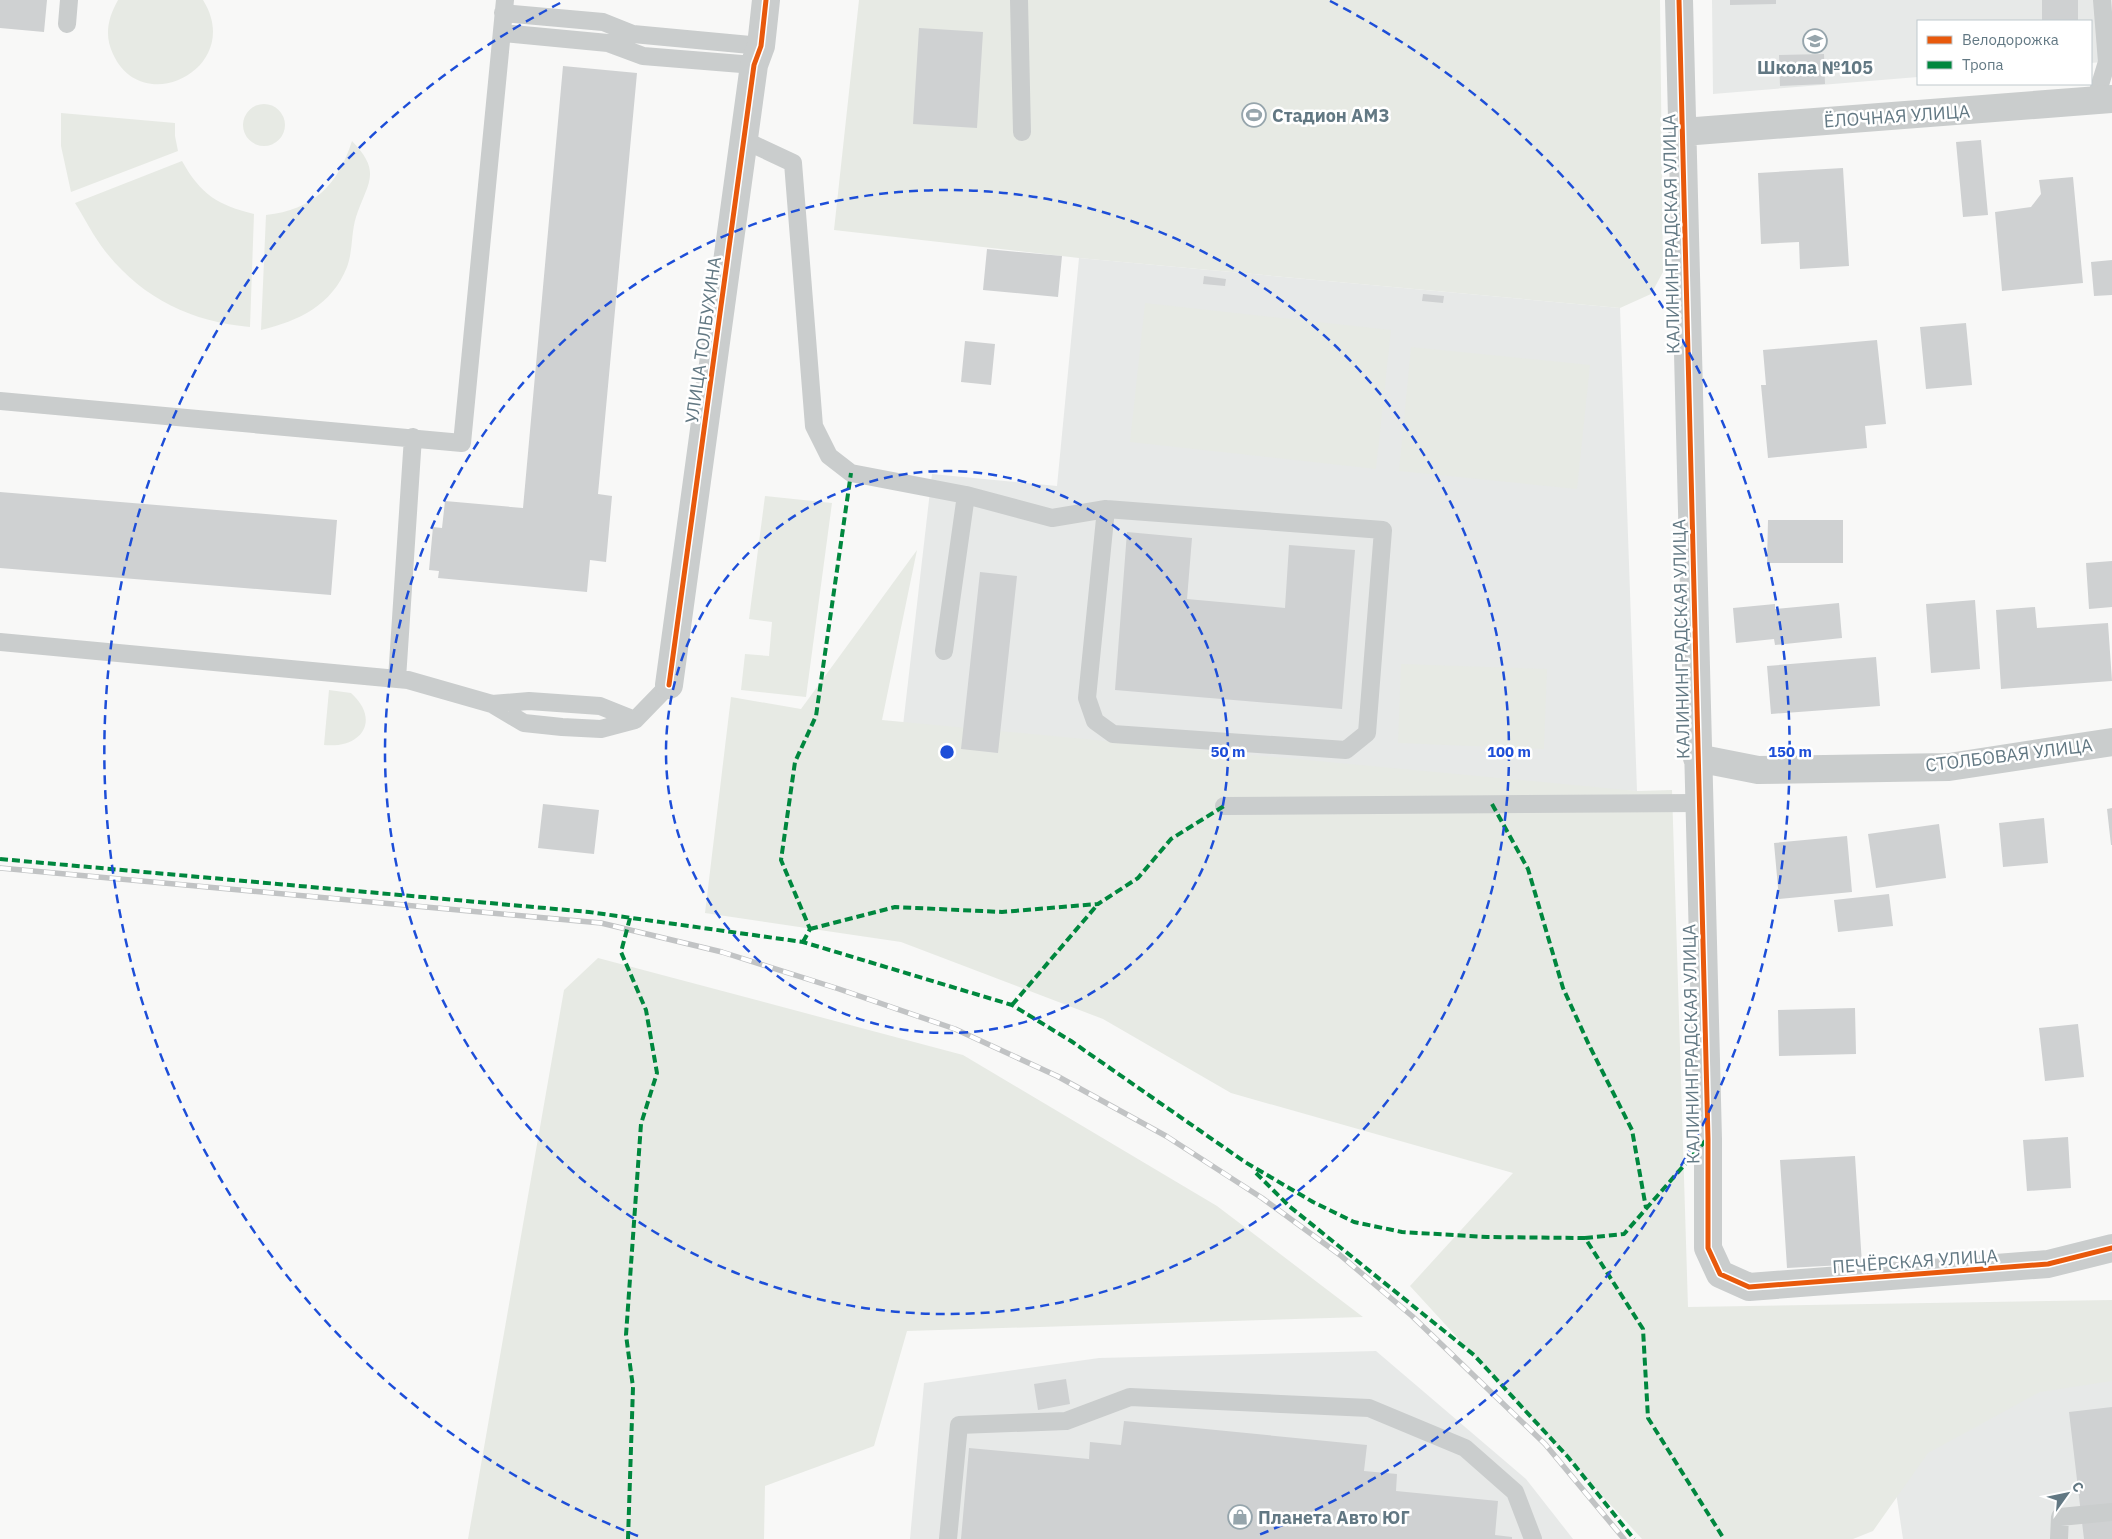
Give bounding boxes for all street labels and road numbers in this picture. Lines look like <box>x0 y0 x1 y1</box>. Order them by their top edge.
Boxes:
street label: ЁЛОЧНАЯ УЛИЦА <box>1823 99 1971 133</box>
street label: КАЛИНИНГРАДСКАЯ УЛИЦА <box>1657 113 1685 354</box>
street label: УЛИЦА ТОЛБУХИНА <box>680 255 726 425</box>
street label: КАЛИНИНГРАДСКАЯ УЛИЦА <box>1667 518 1695 759</box>
street label: СТОЛБОВАЯ УЛИЦА <box>1924 733 2094 777</box>
street label: КАЛИНИНГРАДСКАЯ УЛИЦА <box>1677 923 1705 1164</box>
street label: ПЕЧЁРСКАЯ УЛИЦА <box>1831 1244 1999 1278</box>

